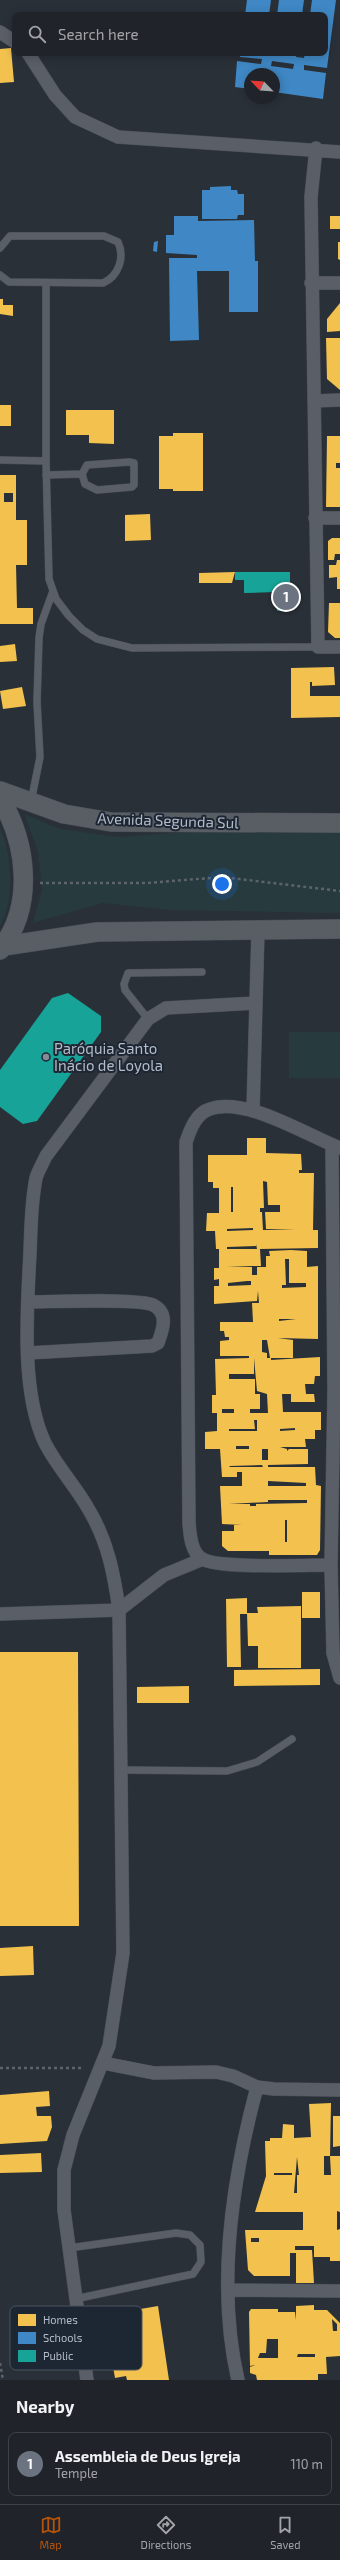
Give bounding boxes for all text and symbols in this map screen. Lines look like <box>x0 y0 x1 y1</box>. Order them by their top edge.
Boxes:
search box <box>12 12 328 56</box>
icon: search <box>26 23 48 45</box>
text: Search here <box>58 25 139 43</box>
north arrow <box>244 68 280 104</box>
pin: 1 <box>273 582 299 612</box>
street label: Avenida Segunda Sul <box>97 809 239 831</box>
your location <box>212 874 232 894</box>
place label: Paróquia Santo Inácio de Loyola <box>54 1039 163 1074</box>
marker: Paróquia Santo Inácio de Loyola <box>41 1052 51 1062</box>
legend <box>10 2306 142 2370</box>
text: Homes <box>43 2313 78 2326</box>
text: Schools <box>43 2331 83 2344</box>
text: Public <box>43 2349 73 2362</box>
text: Nearby <box>16 2396 74 2416</box>
text: Assembleia de Deus Igreja <box>55 2447 241 2465</box>
text: 1 <box>27 2456 33 2472</box>
text: 110 m <box>291 2456 323 2472</box>
text: Temple <box>55 2465 98 2481</box>
tab: Map <box>40 2514 62 2551</box>
tab: Directions <box>141 2514 191 2551</box>
tab: Saved <box>270 2514 301 2551</box>

